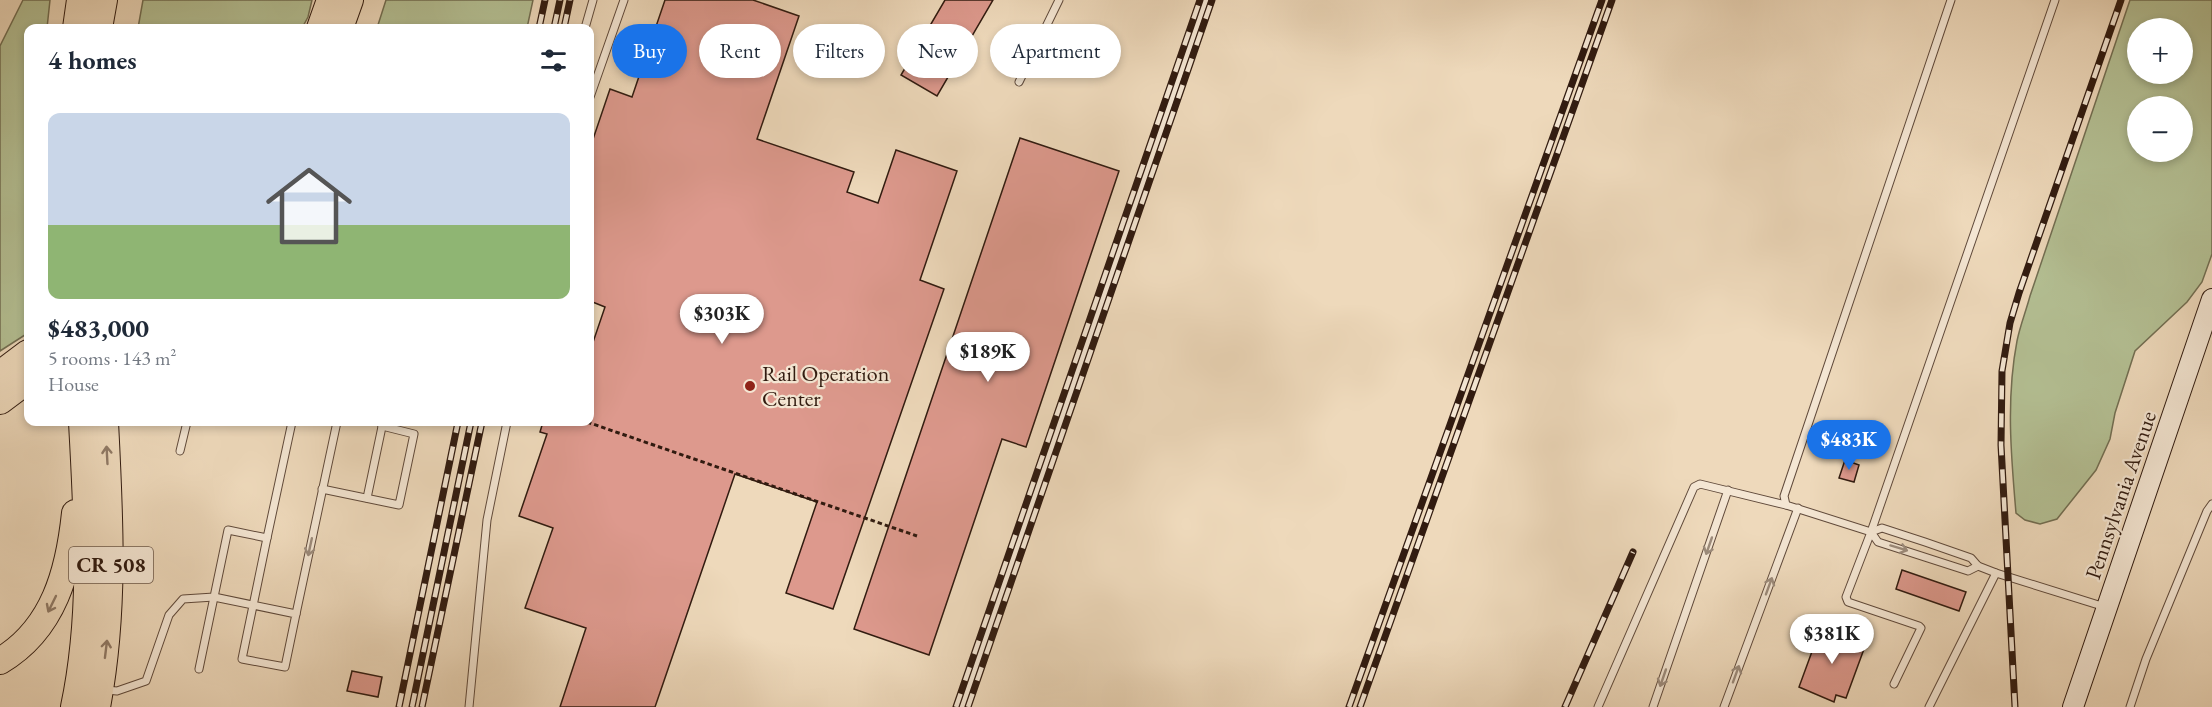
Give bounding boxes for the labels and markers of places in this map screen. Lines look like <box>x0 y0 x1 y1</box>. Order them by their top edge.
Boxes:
pin: $303K <box>680 294 764 345</box>
pin: $189K <box>946 332 1030 383</box>
place label: Rail Operation Center <box>762 359 890 413</box>
marker: Rail Operation Center <box>743 379 757 393</box>
pin: $483K <box>1807 420 1891 471</box>
pin: $381K <box>1790 614 1874 665</box>

